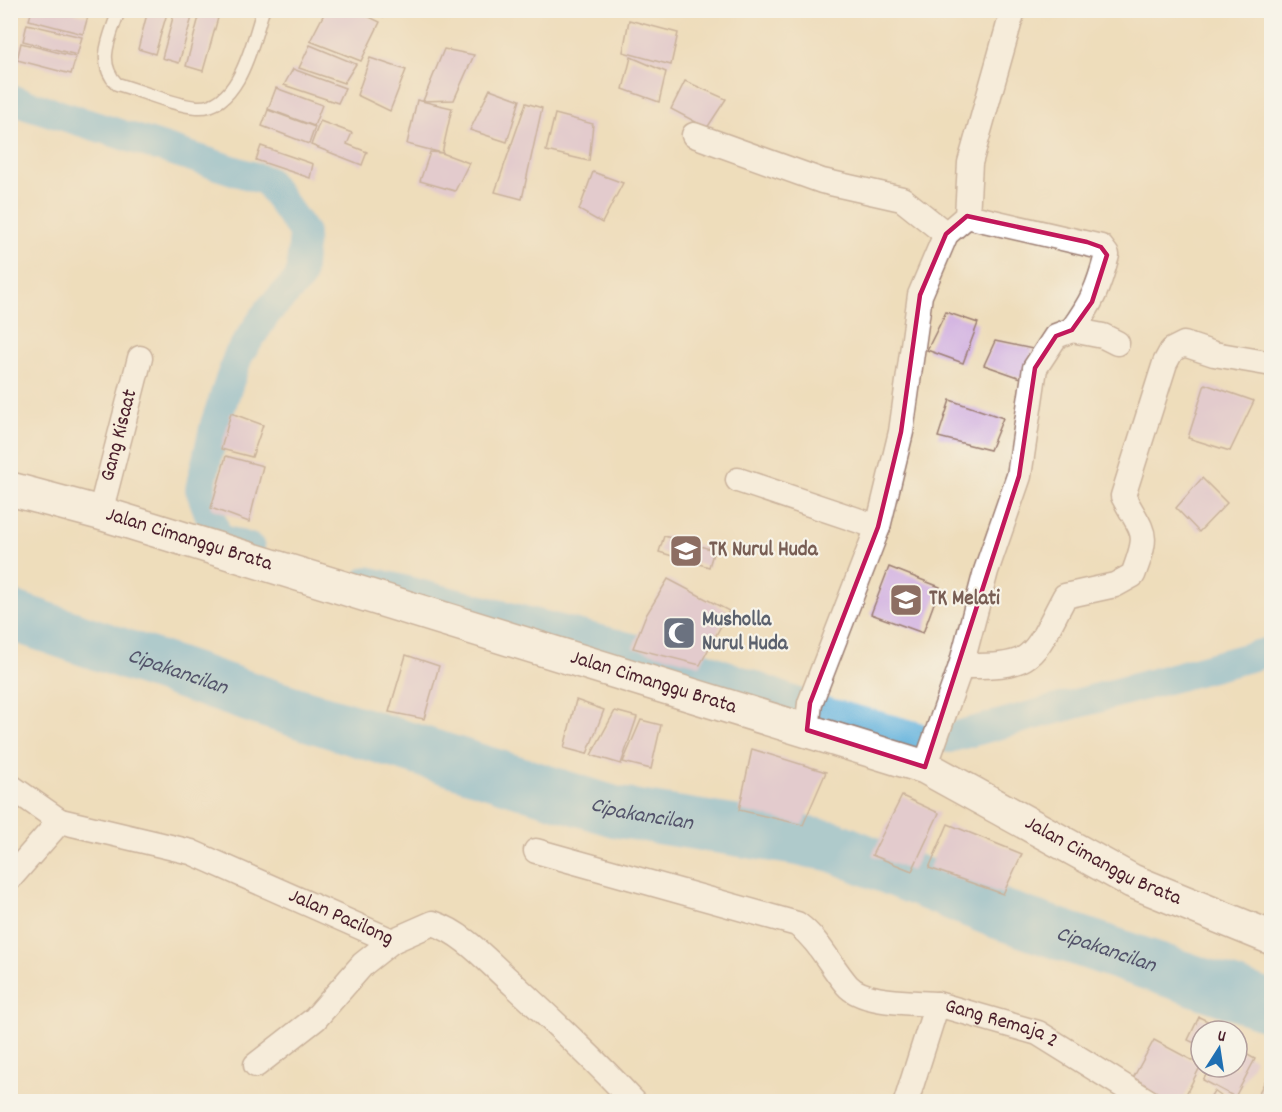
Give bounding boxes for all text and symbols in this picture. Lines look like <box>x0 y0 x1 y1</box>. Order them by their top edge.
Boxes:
street label: Gang Kisaat <box>94 386 146 485</box>
street label: Jalan Cimanggu Brata <box>102 501 277 580</box>
school or university icon: TK Nurul Huda <box>668 533 704 569</box>
place label: TK Nurul Huda <box>709 536 819 566</box>
school or university icon: TK Melati <box>888 582 924 618</box>
place label: TK Melati <box>929 585 1000 615</box>
place label: Musholla Nurul Huda <box>702 606 789 660</box>
mosque icon: Musholla Nurul Huda <box>661 615 697 651</box>
water label: Cipakancilan <box>123 641 232 704</box>
street label: Jalan Cimanggu Brata <box>566 644 741 723</box>
water label: Cipakancilan <box>587 789 696 839</box>
street label: Jalan Cimanggu Brata <box>1019 809 1187 915</box>
street label: Jalan Pacilong <box>283 882 398 955</box>
water label: Cipakancilan <box>1052 919 1161 982</box>
street label: Gang Remaja 2 <box>941 992 1064 1057</box>
north arrow <box>1189 1019 1249 1079</box>
text: U <box>1215 1025 1228 1049</box>

